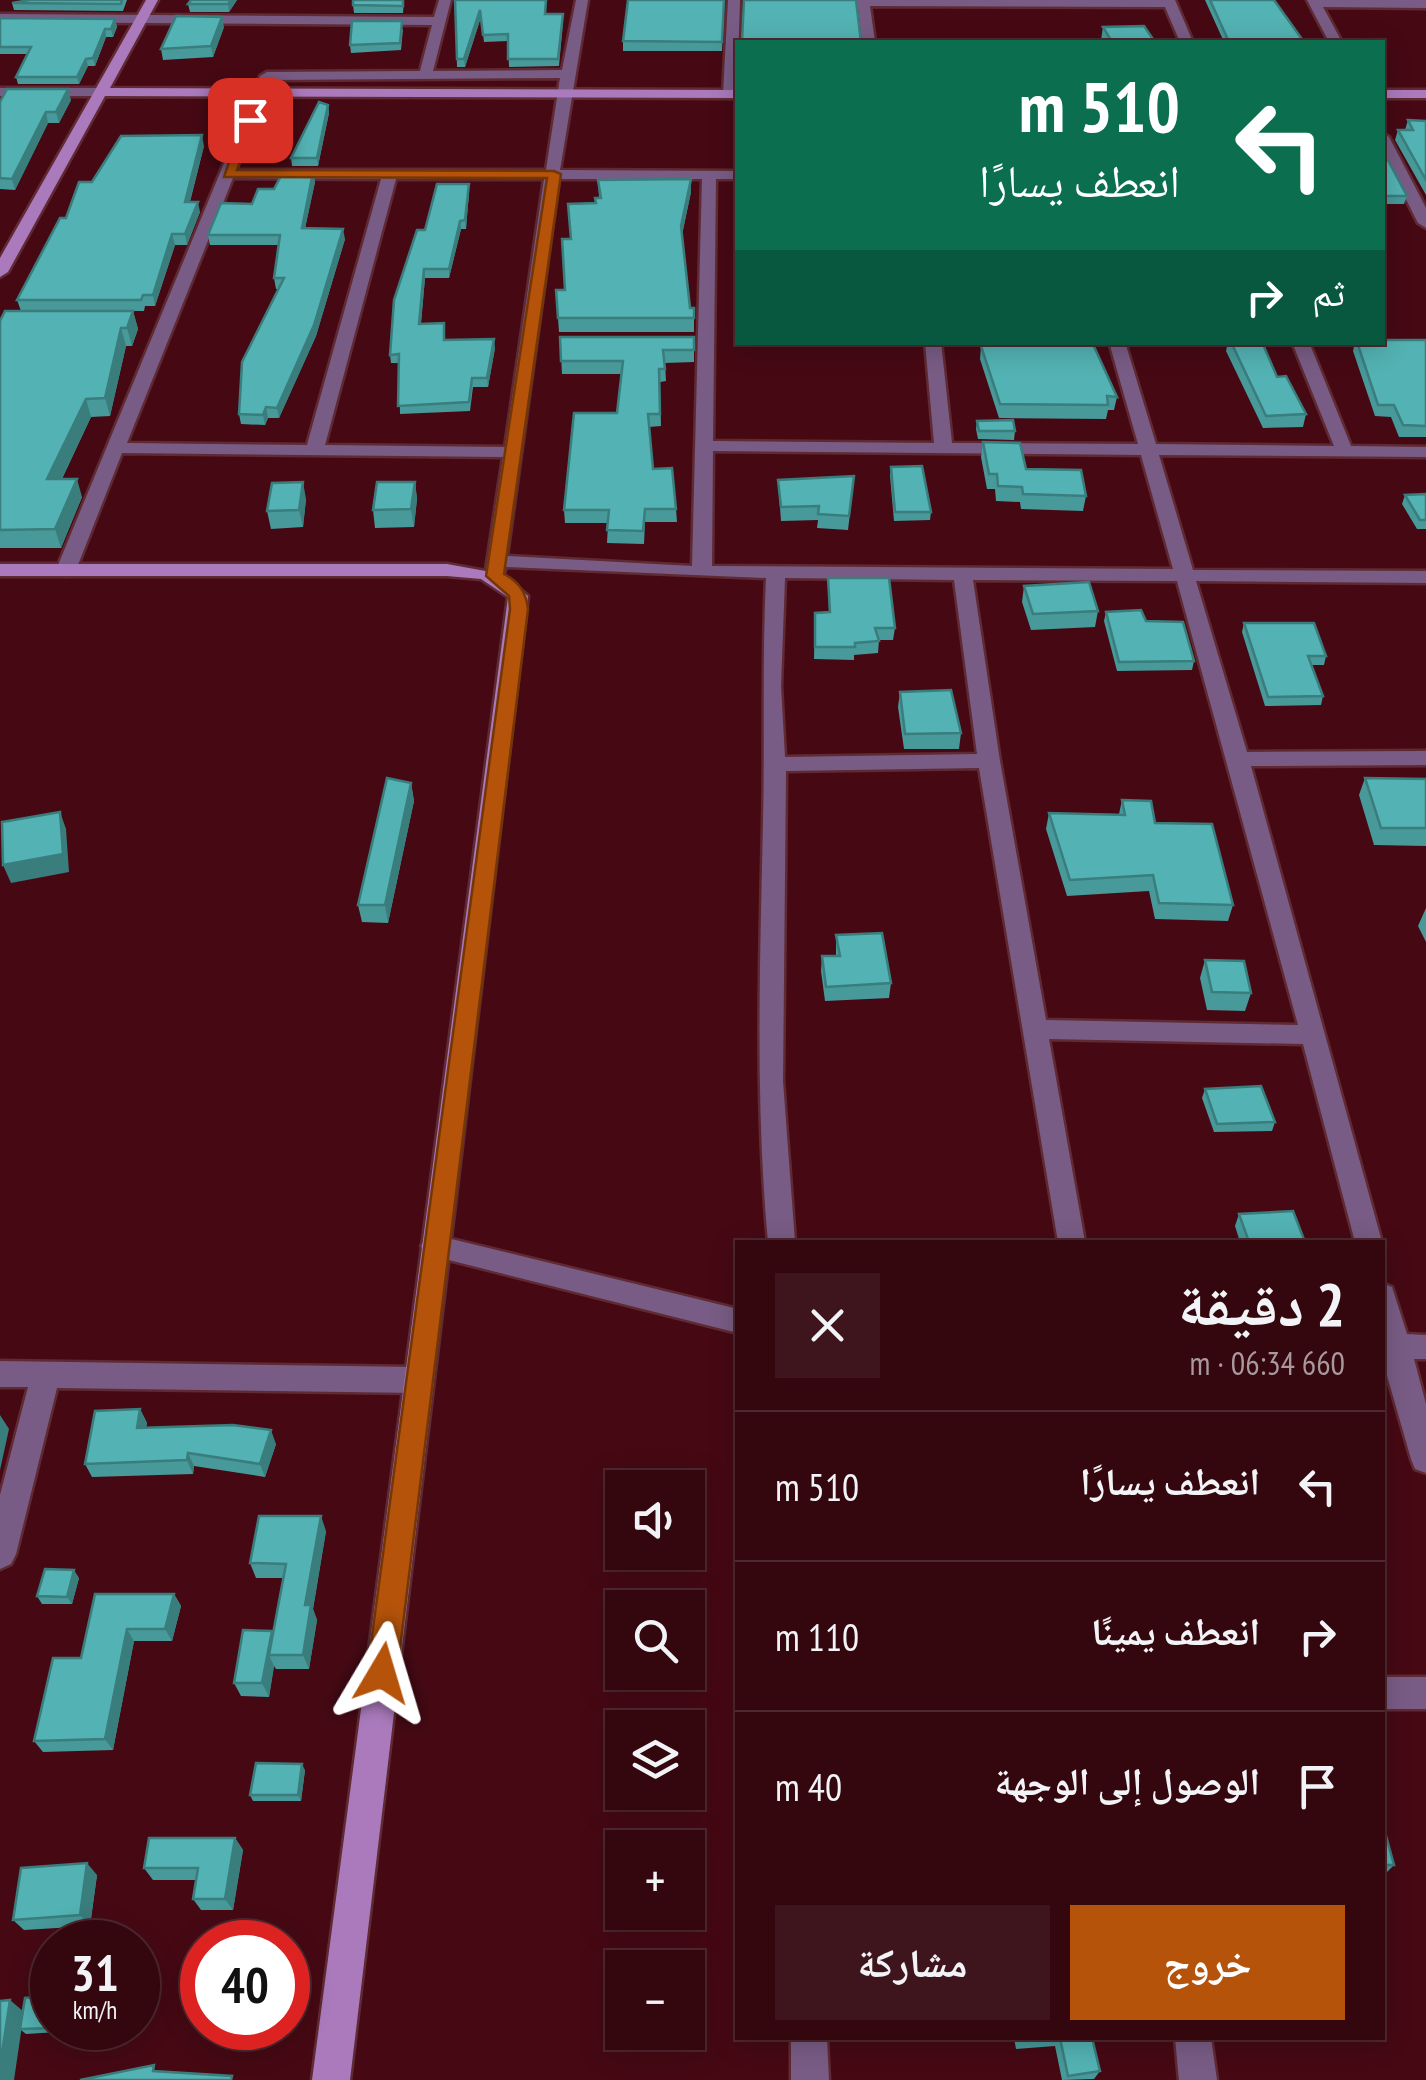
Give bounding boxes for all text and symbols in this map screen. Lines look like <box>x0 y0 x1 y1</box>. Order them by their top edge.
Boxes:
text: 510 m <box>1019 61 1180 151</box>
pin <box>208 78 293 163</box>
icon: left <box>1215 80 1345 210</box>
icon: arrive <box>223 93 278 148</box>
text: انعطف يسارًا <box>979 151 1180 209</box>
text: ثم <box>1312 267 1345 316</box>
icon: right <box>1237 270 1292 325</box>
text: 2 دقيقة <box>1178 1265 1345 1343</box>
button: close <box>775 1273 880 1378</box>
text: 660 m · 06:34 <box>1190 1342 1345 1384</box>
text: انعطف يسارًا <box>1080 1456 1260 1505</box>
icon: left <box>1290 1459 1345 1514</box>
text: 510 m <box>775 1462 859 1511</box>
map controls <box>605 1470 705 2050</box>
button: sound <box>605 1470 705 1570</box>
button: search <box>605 1590 705 1690</box>
text: انعطف يمينًا <box>1091 1606 1260 1655</box>
icon: right <box>1290 1609 1345 1664</box>
text: 110 m <box>775 1612 859 1661</box>
position arrow <box>330 1621 434 1725</box>
button: layers <box>605 1710 705 1810</box>
text: الوصول إلى الوجهة <box>995 1756 1260 1805</box>
icon: arrive <box>1290 1759 1345 1814</box>
text: 40 m <box>775 1762 842 1811</box>
button: + <box>605 1830 705 1930</box>
button: مشاركة <box>775 1905 1050 2020</box>
button: خروج <box>1070 1905 1345 2020</box>
speed limit sign: 40 <box>180 1920 310 2050</box>
text: 31 <box>71 1940 119 2005</box>
button: − <box>605 1950 705 2050</box>
text: km/h <box>73 1994 117 2026</box>

